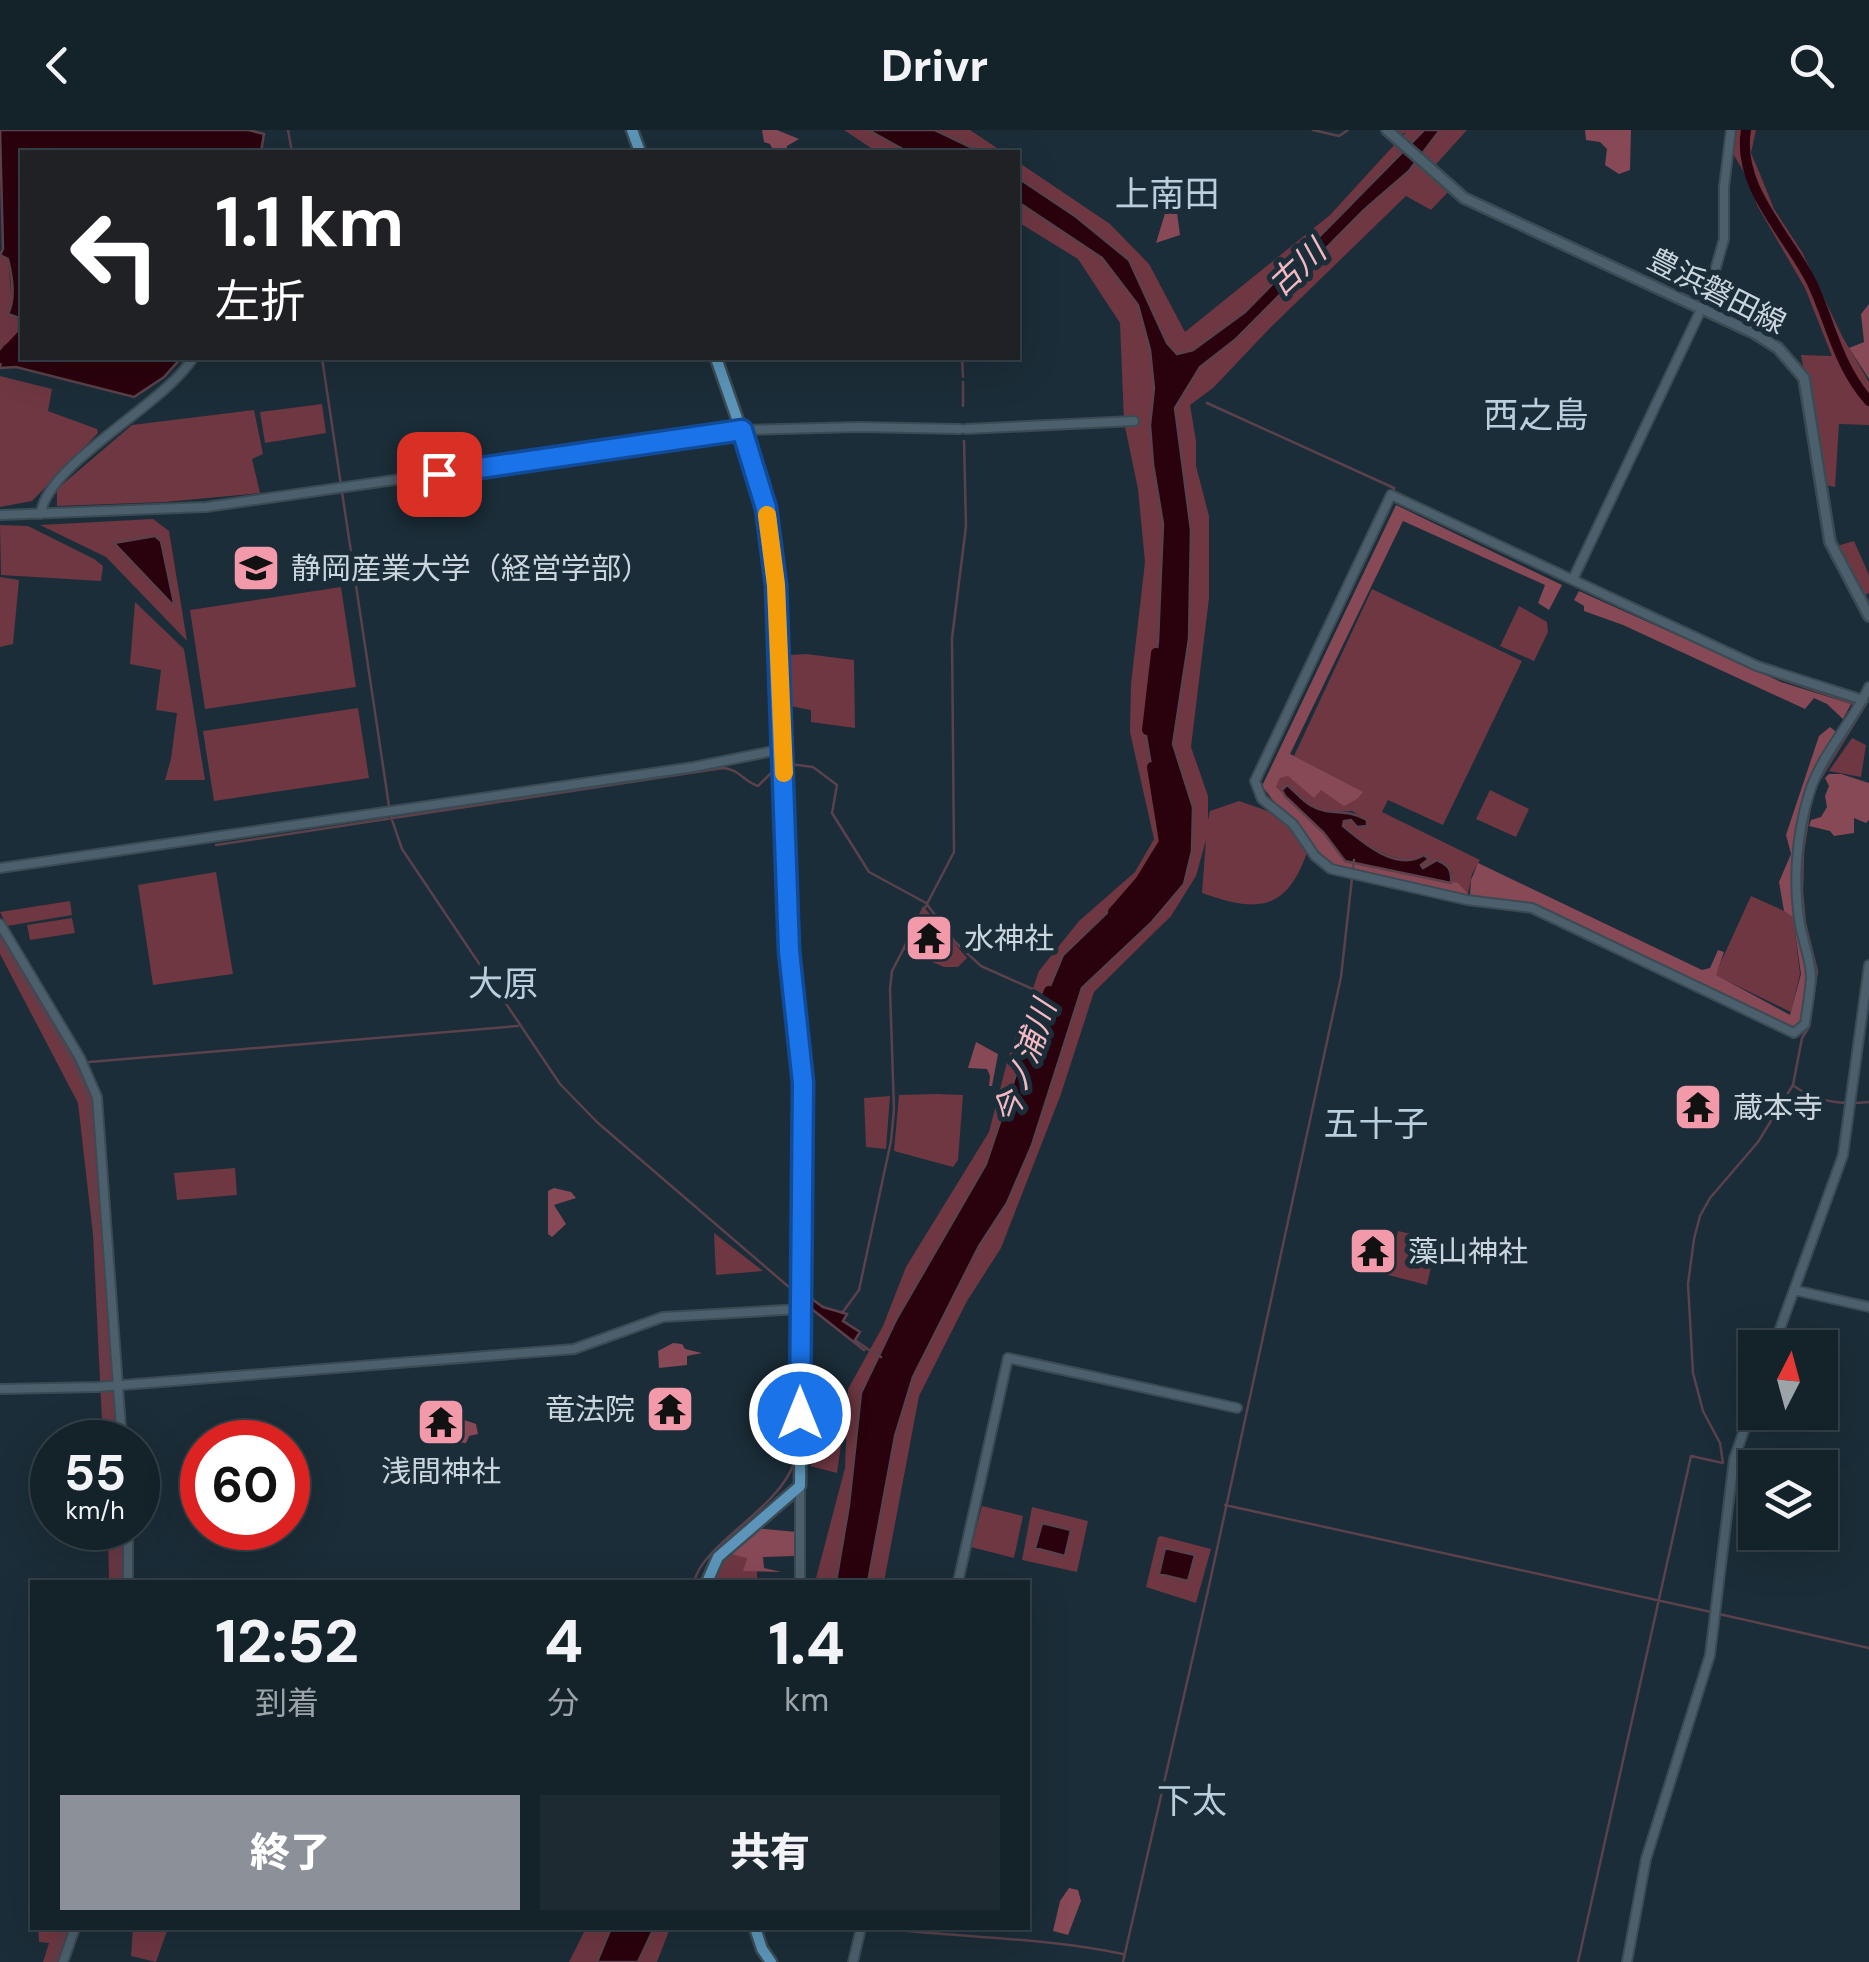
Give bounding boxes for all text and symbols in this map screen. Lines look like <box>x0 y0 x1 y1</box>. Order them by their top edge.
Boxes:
text: Drivr <box>881 36 988 95</box>
icon: back <box>30 38 85 93</box>
icon: search <box>1784 38 1839 93</box>
district label: 上南田 <box>1114 171 1220 217</box>
text: 1.1 km <box>215 177 404 268</box>
icon: left <box>50 190 180 320</box>
water label: 古川 <box>1259 229 1337 305</box>
street label: 豊浜磐田線 <box>1641 240 1793 342</box>
text: 左折 <box>215 272 305 331</box>
district label: 西之島 <box>1483 392 1589 438</box>
pin <box>397 432 482 517</box>
icon: arrive <box>412 447 467 502</box>
school or university icon: 静岡産業大学（経営学部） <box>230 542 282 594</box>
place label: 静岡産業大学（経営学部） <box>291 549 651 588</box>
temple icon: 水神社 <box>903 912 955 964</box>
place label: 水神社 <box>964 919 1054 958</box>
district label: 大原 <box>468 961 538 1007</box>
water label: 今ノ浦川 <box>984 992 1067 1129</box>
temple icon: 蔵本寺 <box>1672 1081 1724 1133</box>
place label: 蔵本寺 <box>1733 1088 1823 1127</box>
district label: 五十子 <box>1323 1101 1429 1147</box>
temple icon: 藻山神社 <box>1347 1225 1399 1277</box>
place label: 藻山神社 <box>1408 1232 1528 1271</box>
north arrow <box>1738 1330 1838 1430</box>
map controls <box>1738 1330 1838 1550</box>
position arrow <box>748 1362 852 1466</box>
temple icon: 竜法院 <box>644 1383 696 1435</box>
place label: 竜法院 <box>545 1390 635 1429</box>
temple icon: 浅間神社 <box>415 1396 467 1448</box>
speed limit sign: 60 <box>180 1420 310 1550</box>
text: 55 <box>64 1440 126 1506</box>
button: layers <box>1738 1450 1838 1550</box>
place label: 浅間神社 <box>381 1452 501 1491</box>
text: km/h <box>65 1494 125 1527</box>
text: 12:52 <box>215 1602 359 1681</box>
text: 4 <box>544 1602 583 1681</box>
text: 1.4 <box>768 1604 845 1683</box>
text: km <box>784 1679 829 1721</box>
text: 到着 <box>255 1682 319 1724</box>
text: 分 <box>548 1682 580 1724</box>
district label: 下太 <box>1157 1778 1227 1824</box>
button: 終了 <box>60 1795 520 1910</box>
button: 共有 <box>540 1795 1000 1910</box>

